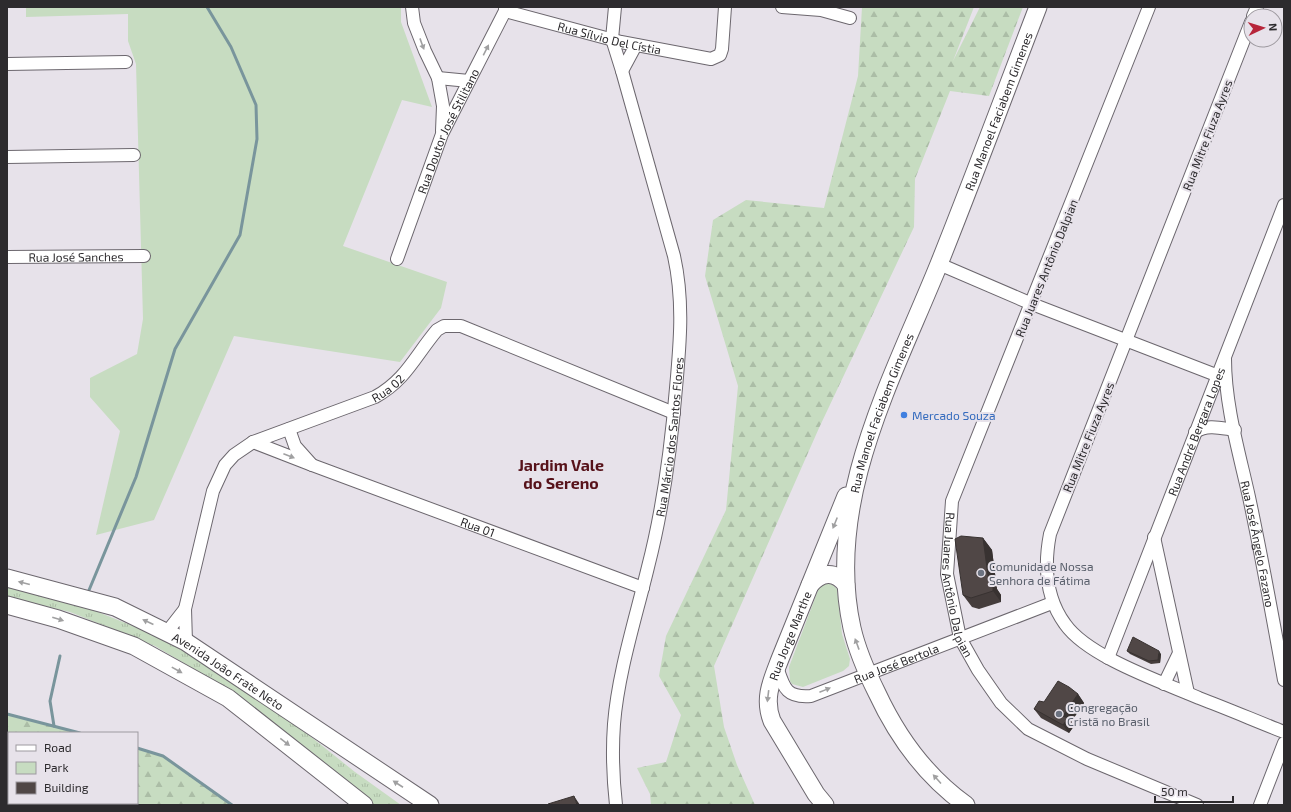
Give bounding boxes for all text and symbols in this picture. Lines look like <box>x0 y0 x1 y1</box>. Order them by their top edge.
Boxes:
north arrow <box>1243 8 1283 48</box>
street label: Rua Sílvio Del Cístia <box>556 18 662 56</box>
text: N <box>1267 23 1280 32</box>
street label: Rua Manoel Faciabem Gimenes <box>962 30 1035 193</box>
one-way arrow <box>419 38 425 50</box>
one-way arrow <box>482 44 489 55</box>
street label: Rua Doutor José Stilitano <box>414 66 482 195</box>
street label: Rua Mitre Fiuza Ayres <box>1179 78 1235 192</box>
street label: Rua Juares Antônio Dalpian <box>1012 197 1080 339</box>
street label: Rua José Sanches <box>28 249 124 264</box>
street label: Rua Manoel Faciabem Gimenes <box>847 331 916 494</box>
street label: Rua Márcio dos Santos Flores <box>652 356 686 518</box>
street label: Rua André Bergara Lopes <box>1165 365 1227 498</box>
street label: Rua 02 <box>369 371 407 405</box>
street label: Rua Mitre Fiuza Ayres <box>1059 380 1117 494</box>
place label: Mercado Souza <box>912 408 996 422</box>
marker: Mercado Souza <box>899 410 909 420</box>
one-way arrow <box>284 454 296 460</box>
district label: Jardim Vale do Sereno <box>518 455 604 492</box>
street label: Rua José Ângelo Fazano <box>1238 479 1278 609</box>
street label: Rua Juares Antônio Dalpian <box>940 512 976 659</box>
street label: Rua 01 <box>459 514 497 539</box>
one-way arrow <box>832 517 838 529</box>
place label: Comunidade Nossa Senhora de Fátima <box>989 559 1093 587</box>
marker: Comunidade Nossa Senhora de Fátima <box>976 568 986 578</box>
one-way arrow <box>18 579 30 585</box>
street label: Rua Jorge Marthe <box>766 589 814 682</box>
one-way arrow <box>52 616 64 622</box>
one-way arrow <box>142 619 153 625</box>
street label: Avenida João Frate Neto <box>170 629 287 713</box>
one-way arrow <box>854 638 860 650</box>
street label: Rua José Bertola <box>852 640 941 686</box>
one-way arrow <box>171 666 183 673</box>
one-way arrow <box>820 687 832 693</box>
one-way arrow <box>765 690 772 702</box>
place label: Congregação Cristã no Brasil <box>1067 700 1150 728</box>
marker: Congregação Cristã no Brasil <box>1054 709 1064 719</box>
legend <box>8 732 138 804</box>
one-way arrow <box>279 738 290 746</box>
text: Road <box>44 740 72 754</box>
text: Park <box>44 760 69 774</box>
one-way arrow <box>932 774 941 785</box>
scale bar <box>1155 778 1233 804</box>
text: Building <box>44 780 89 794</box>
one-way arrow <box>392 780 404 787</box>
text: 50 m <box>1161 784 1188 798</box>

